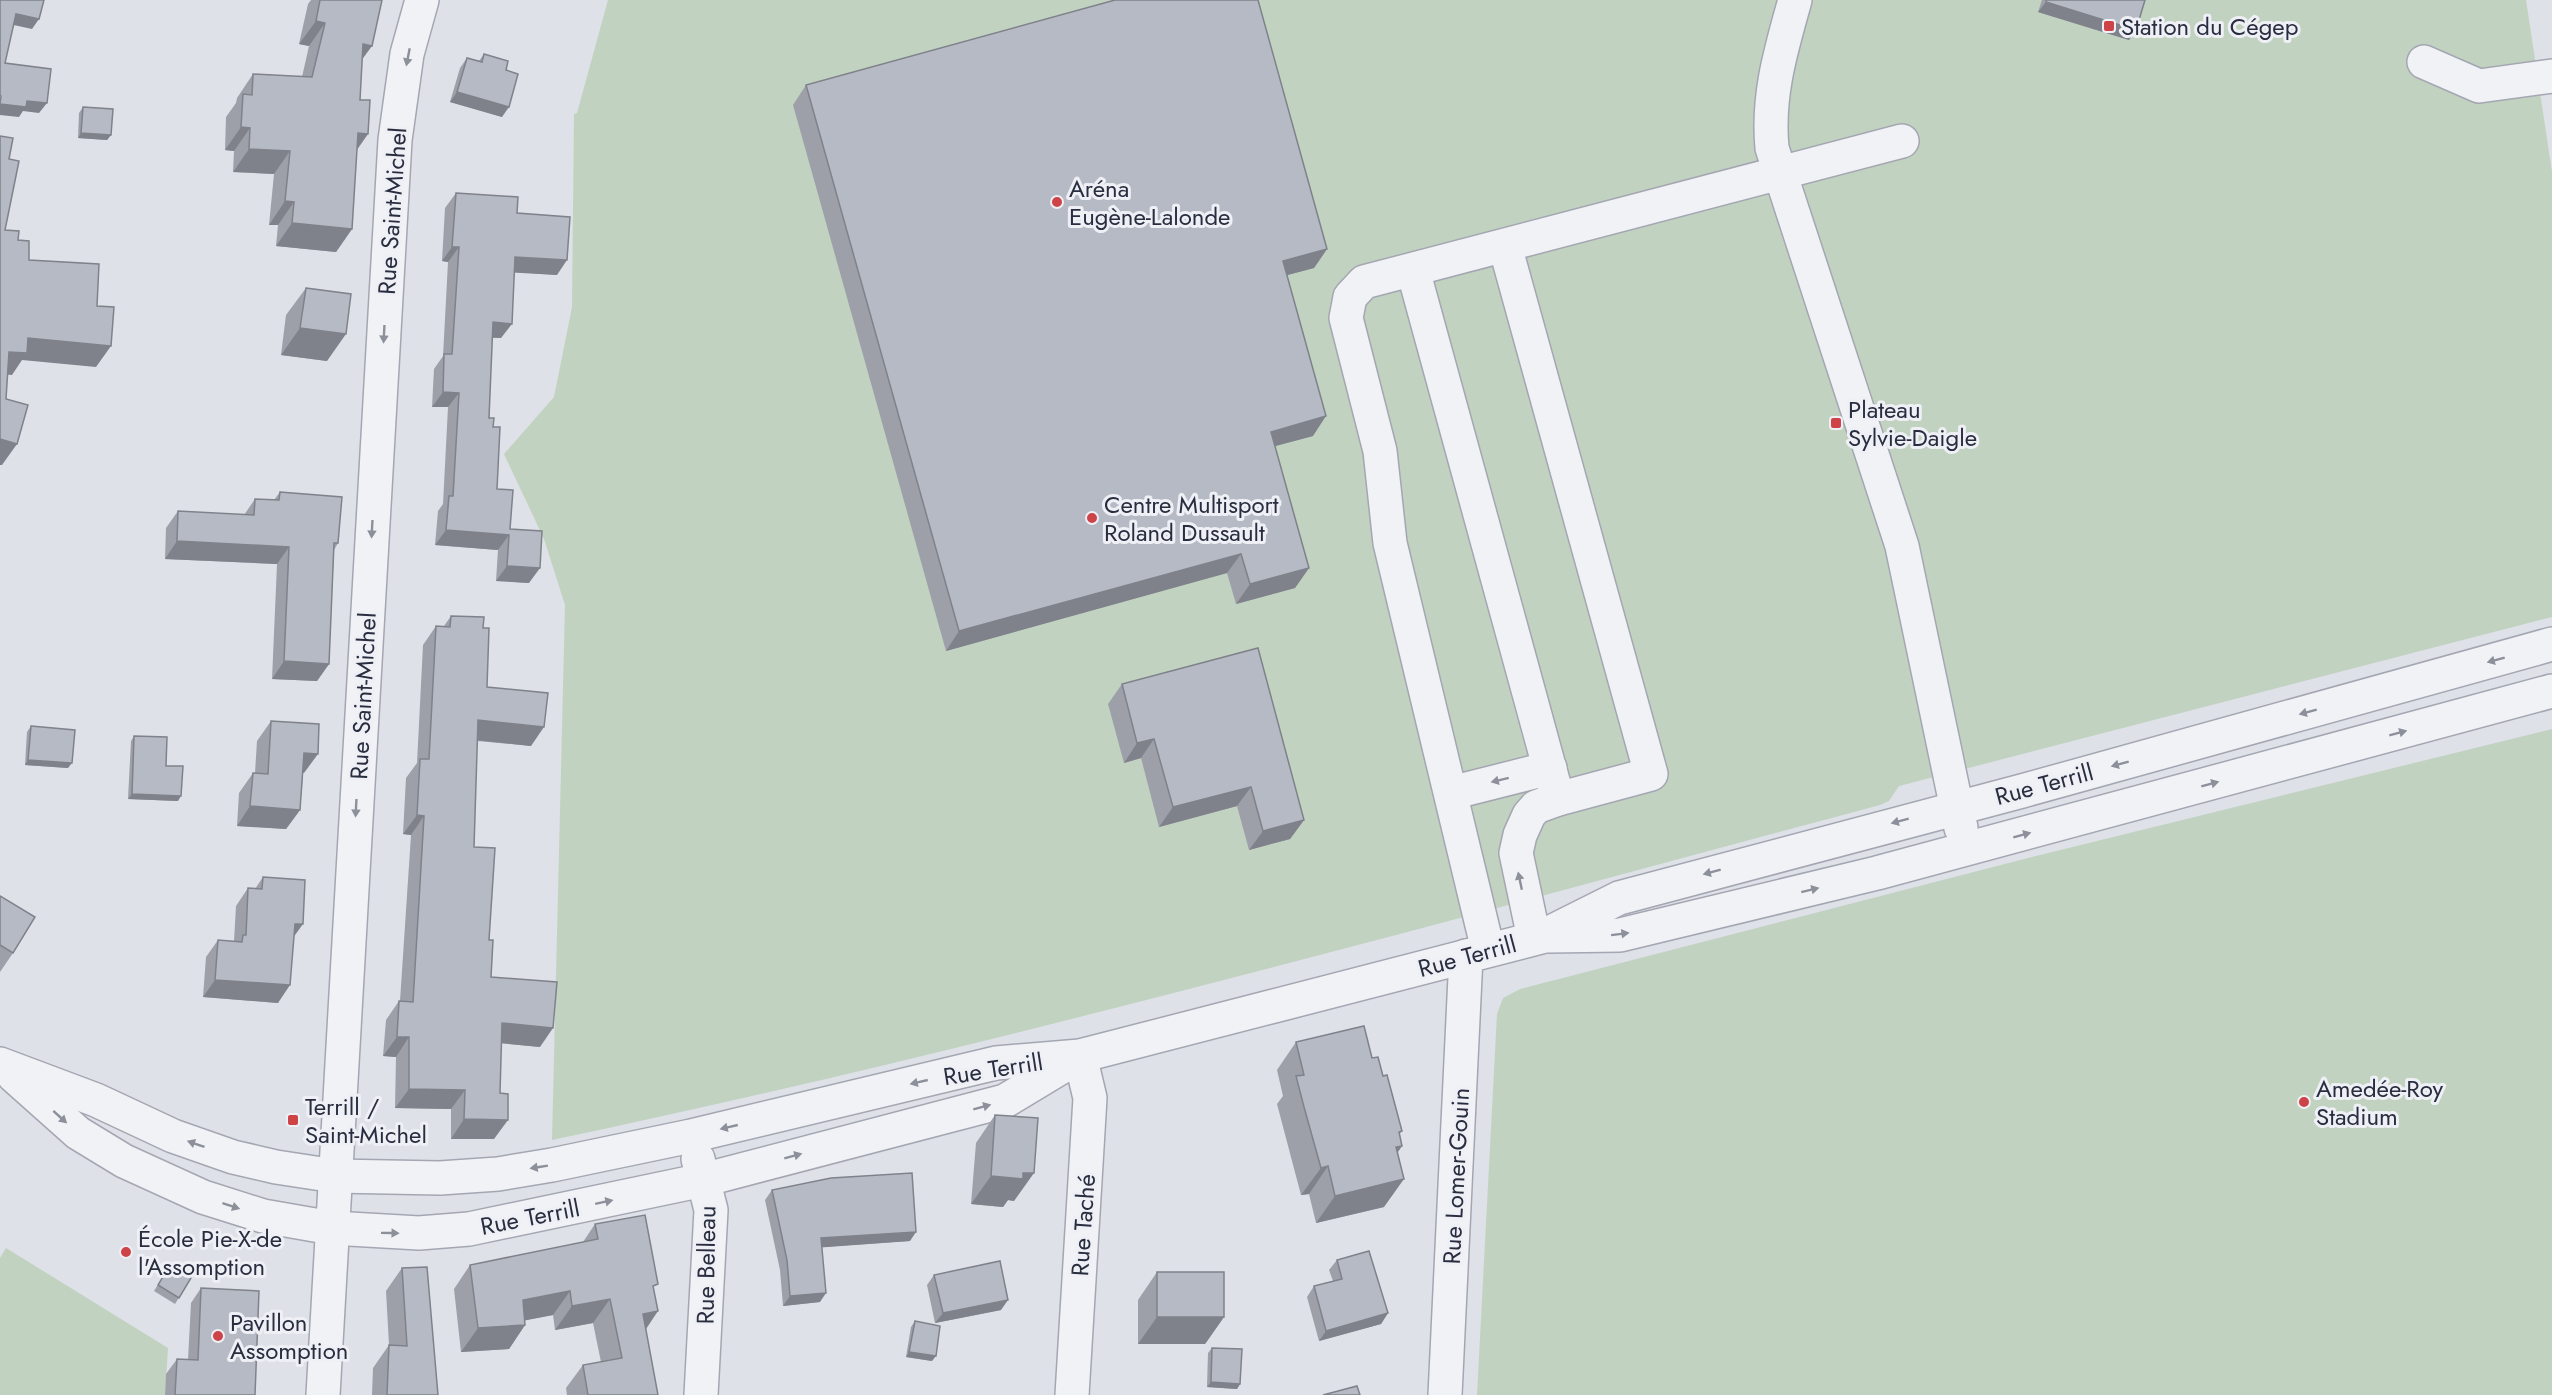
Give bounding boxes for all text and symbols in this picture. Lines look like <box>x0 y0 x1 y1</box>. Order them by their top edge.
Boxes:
place label: Station du Cégep <box>2121 9 2298 44</box>
marker: Station du Cégep <box>2102 19 2116 33</box>
one-way arrow <box>402 47 412 66</box>
street label: Rue Saint-Michel <box>369 126 415 296</box>
place label: Aréna Eugène-Lalonde <box>1069 171 1230 234</box>
marker: Aréna Eugène-Lalonde <box>1050 195 1064 209</box>
one-way arrow <box>379 325 389 344</box>
place label: Plateau Sylvie-Daigle <box>1848 392 1977 455</box>
marker: Plateau Sylvie-Daigle <box>1829 416 1843 430</box>
place label: Centre Multisport Roland Dussault <box>1104 487 1279 550</box>
marker: Centre Multisport Roland Dussault <box>1085 511 1099 525</box>
one-way arrow <box>368 520 377 539</box>
street label: Rue Saint-Michel <box>341 611 385 781</box>
one-way arrow <box>2486 656 2504 665</box>
one-way arrow <box>2299 708 2317 717</box>
one-way arrow <box>2389 728 2407 737</box>
street label: Rue Terrill <box>1991 754 2097 814</box>
one-way arrow <box>2111 759 2129 769</box>
one-way arrow <box>1491 776 1510 786</box>
one-way arrow <box>2201 779 2219 788</box>
one-way arrow <box>351 798 361 817</box>
one-way arrow <box>1891 817 1910 827</box>
one-way arrow <box>2013 830 2031 840</box>
one-way arrow <box>1703 868 1721 878</box>
one-way arrow <box>1515 872 1524 891</box>
one-way arrow <box>1800 884 1819 894</box>
street label: Rue Terrill <box>1414 926 1520 986</box>
one-way arrow <box>1611 930 1630 939</box>
street label: Rue Terrill <box>941 1044 1045 1094</box>
place label: Amedée-Roy Stadium <box>2316 1071 2444 1134</box>
one-way arrow <box>910 1077 928 1087</box>
street label: Rue Lomer-Gouin <box>1434 1087 1478 1265</box>
place label: Terrill / Saint-Michel <box>305 1089 427 1152</box>
marker: Amedée-Roy Stadium <box>2297 1095 2311 1109</box>
one-way arrow <box>973 1102 991 1112</box>
one-way arrow <box>52 1110 67 1124</box>
marker: Terrill / Saint-Michel <box>286 1113 300 1127</box>
one-way arrow <box>720 1123 739 1132</box>
one-way arrow <box>187 1139 205 1149</box>
one-way arrow <box>784 1151 802 1161</box>
one-way arrow <box>529 1163 548 1172</box>
street label: Rue Taché <box>1062 1173 1104 1277</box>
street label: Rue Terrill <box>477 1190 583 1244</box>
one-way arrow <box>594 1196 613 1206</box>
one-way arrow <box>222 1202 240 1211</box>
street label: Rue Belleau <box>687 1205 725 1325</box>
place label: École Pie-X-de l'Assomption <box>138 1221 282 1284</box>
one-way arrow <box>381 1228 400 1237</box>
marker: École Pie-X-de l'Assomption <box>119 1245 133 1259</box>
place label: Pavillon Assomption <box>230 1305 348 1368</box>
marker: Pavillon Assomption <box>211 1329 225 1343</box>

